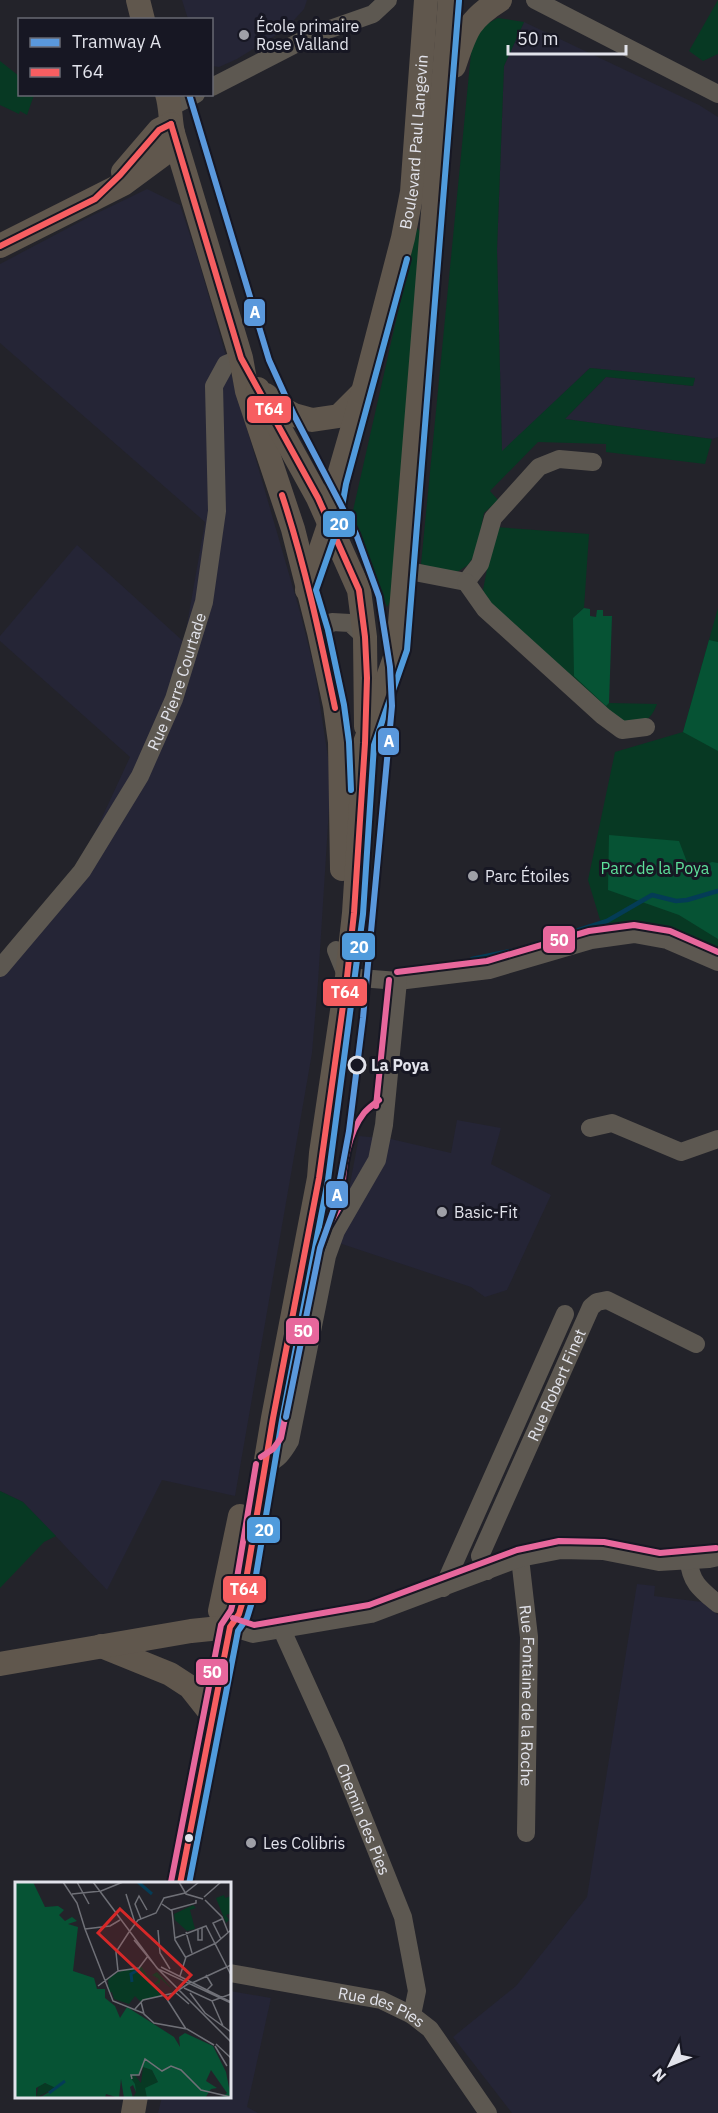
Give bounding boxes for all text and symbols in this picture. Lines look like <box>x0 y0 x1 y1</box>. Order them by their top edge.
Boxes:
place label: École primaire Rose Valland <box>256 15 359 54</box>
legend <box>18 18 213 96</box>
scale bar <box>508 18 626 56</box>
text: 50 m <box>517 27 559 50</box>
marker: École primaire Rose Valland <box>237 28 251 42</box>
text: Tramway A <box>72 30 162 53</box>
street label: Boulevard Paul Langevin <box>395 54 432 231</box>
text: T64 <box>72 60 104 83</box>
line badge: A <box>243 298 266 327</box>
text: A <box>250 302 261 322</box>
line badge: T64 <box>246 395 292 424</box>
text: T64 <box>255 399 284 419</box>
line badge: 20 <box>322 510 356 538</box>
text: 20 <box>329 514 349 534</box>
street label: Rue Pierre Courtade <box>143 610 210 753</box>
line badge: A <box>377 727 400 756</box>
text: A <box>384 731 395 751</box>
park label: Parc de la Poya <box>601 858 710 878</box>
place label: Parc Étoiles <box>485 865 569 886</box>
marker: Parc Étoiles <box>466 869 480 883</box>
line badge: 50 <box>542 925 576 954</box>
text: 50 <box>549 930 569 950</box>
line badge: 20 <box>341 932 376 961</box>
text: 20 <box>349 937 369 957</box>
line badge: T64 <box>322 978 368 1007</box>
text: T64 <box>331 982 360 1002</box>
place label: La Poya <box>371 1055 429 1075</box>
marker: La Poya <box>348 1056 366 1074</box>
line badge: A <box>325 1180 349 1209</box>
text: A <box>332 1185 343 1205</box>
place label: Basic-Fit <box>454 1202 518 1222</box>
marker: Basic-Fit <box>435 1205 449 1219</box>
line badge: 50 <box>285 1317 320 1345</box>
text: 50 <box>293 1321 313 1341</box>
street label: Rue Robert Finet <box>523 1326 590 1444</box>
line badge: 20 <box>246 1516 281 1544</box>
text: 20 <box>254 1520 274 1540</box>
line badge: T64 <box>222 1575 267 1604</box>
text: T64 <box>230 1579 259 1599</box>
street label: Rue Fontaine de la Roche <box>515 1604 539 1787</box>
line badge: 50 <box>195 1658 229 1686</box>
text: 50 <box>202 1662 222 1682</box>
street label: Chemin des Pies <box>332 1760 395 1878</box>
unlabelled marker <box>183 1832 195 1844</box>
place label: Les Colibris <box>263 1833 345 1853</box>
marker: Les Colibris <box>244 1836 258 1850</box>
inset map <box>15 1882 231 2098</box>
street label: Rue des Pies <box>337 1983 429 2032</box>
north arrow <box>640 2035 700 2095</box>
text: N <box>648 2064 670 2086</box>

